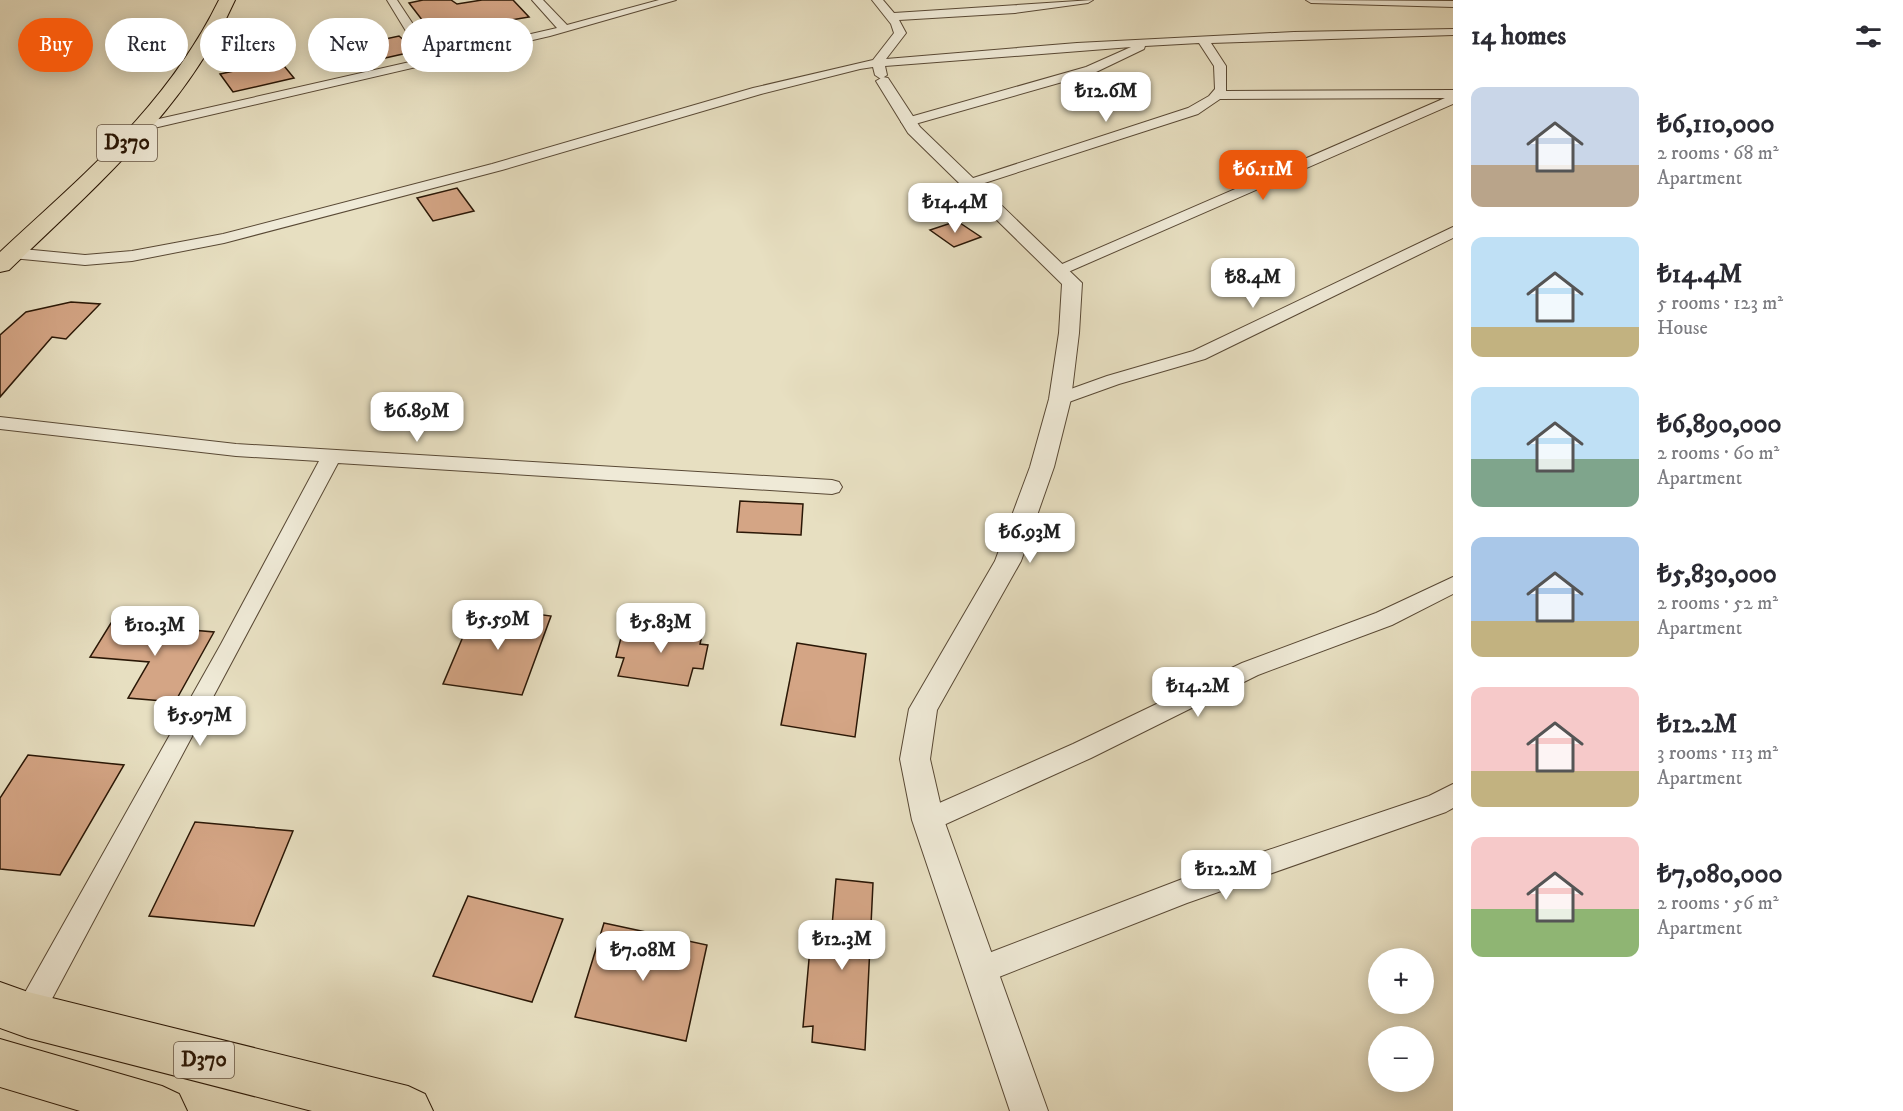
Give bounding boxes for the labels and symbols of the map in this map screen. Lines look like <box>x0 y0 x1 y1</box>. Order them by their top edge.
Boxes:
pin: ₺12.6M <box>1057 72 1155 123</box>
road number: D370 <box>97 125 157 161</box>
pin: ₺6.11M <box>1214 150 1312 201</box>
pin: ₺14.4M <box>906 183 1004 234</box>
pin: ₺8.4M <box>1211 258 1295 309</box>
pin: ₺6.89M <box>368 392 466 443</box>
pin: ₺6.93M <box>981 513 1079 564</box>
pin: ₺5.59M <box>449 600 547 651</box>
pin: ₺5.83M <box>612 603 710 654</box>
pin: ₺10.3M <box>106 606 204 657</box>
pin: ₺14.2M <box>1149 667 1247 718</box>
pin: ₺5.97M <box>151 696 249 747</box>
pin: ₺12.2M <box>1177 850 1275 901</box>
pin: ₺12.3M <box>793 920 891 971</box>
pin: ₺7.08M <box>594 931 692 982</box>
road number: D370 <box>174 1042 234 1078</box>

